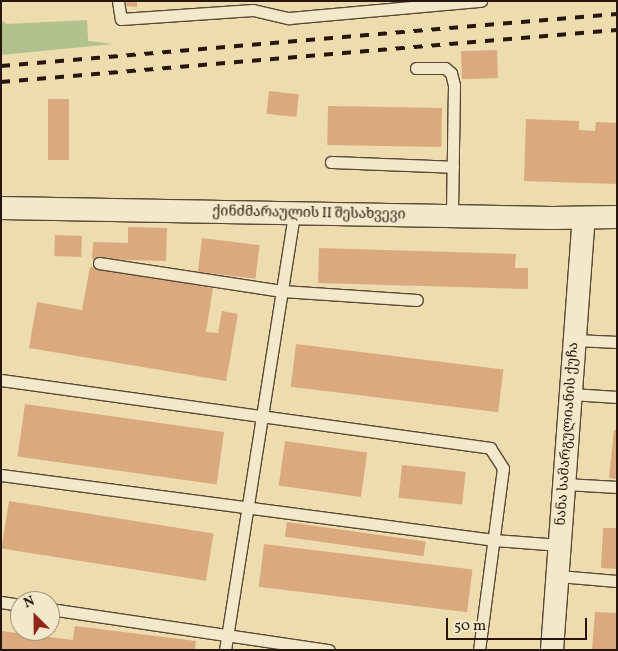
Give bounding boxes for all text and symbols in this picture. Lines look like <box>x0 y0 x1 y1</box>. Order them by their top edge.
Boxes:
street label: ქინძმარაულის II შესახვევი <box>212 204 406 224</box>
street label: ნანა სამარგულიანის ქუჩა <box>553 342 583 526</box>
north arrow <box>10 591 60 641</box>
text: N <box>21 592 38 613</box>
scale bar <box>448 608 589 640</box>
text: 50 m <box>454 616 486 637</box>

